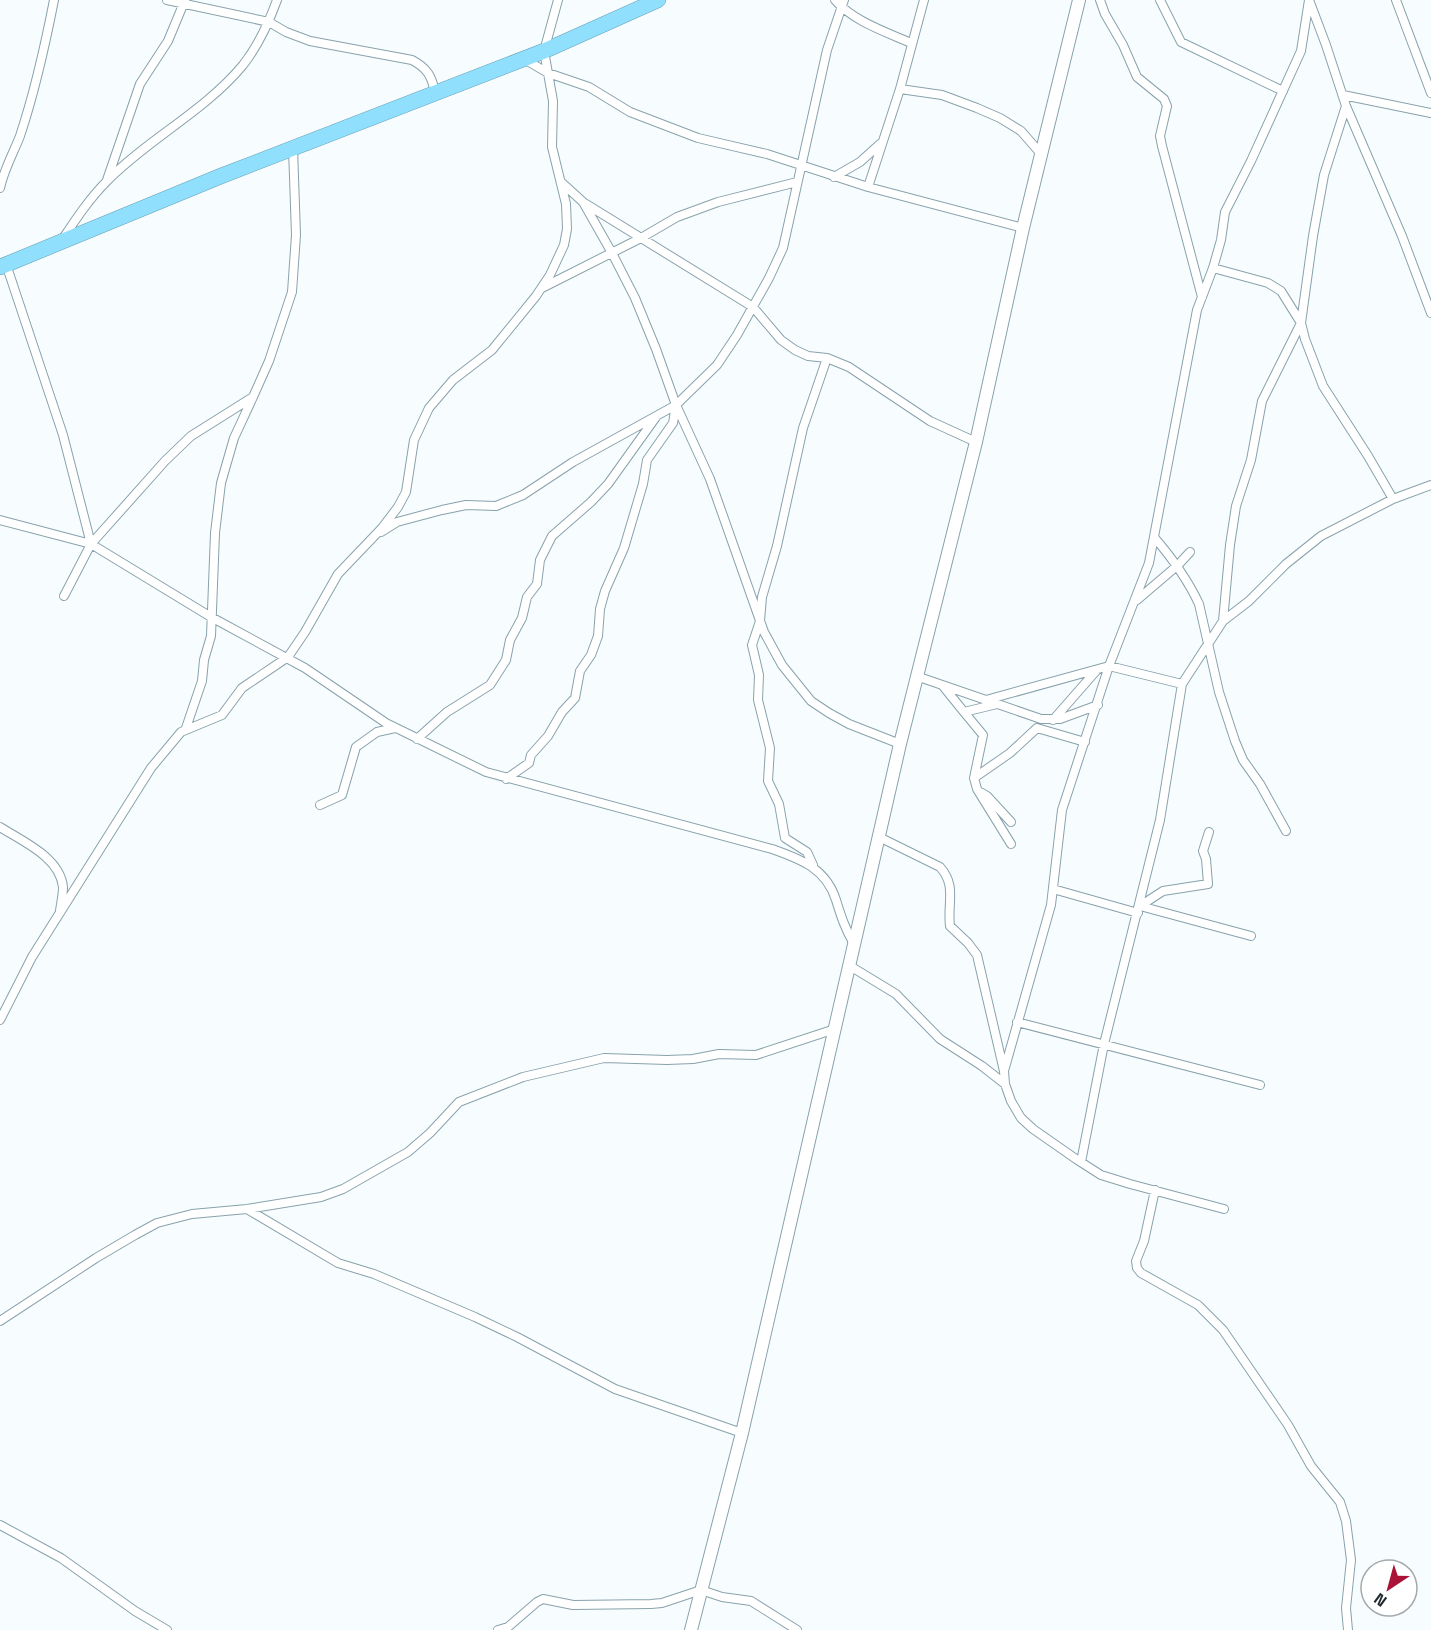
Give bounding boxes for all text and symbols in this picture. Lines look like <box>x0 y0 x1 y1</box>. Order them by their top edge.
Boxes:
north arrow <box>1359 1558 1419 1618</box>
text: N <box>1370 1588 1391 1611</box>

